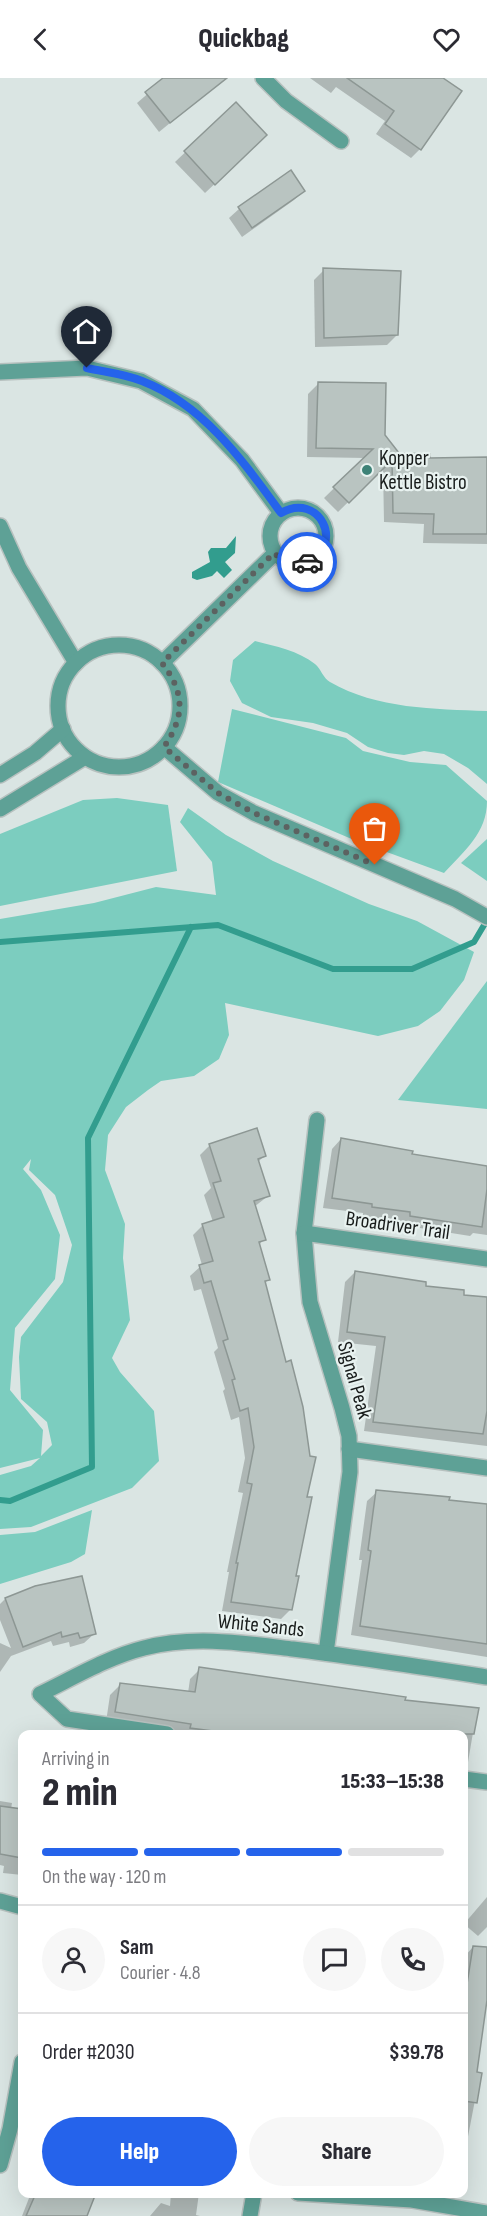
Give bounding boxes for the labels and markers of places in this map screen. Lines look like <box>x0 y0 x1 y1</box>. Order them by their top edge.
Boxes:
pin <box>61 306 112 368</box>
place label: Kopper Kettle Bistro <box>379 446 467 495</box>
marker: Kopper Kettle Bistro <box>360 463 374 477</box>
pin <box>349 803 400 865</box>

